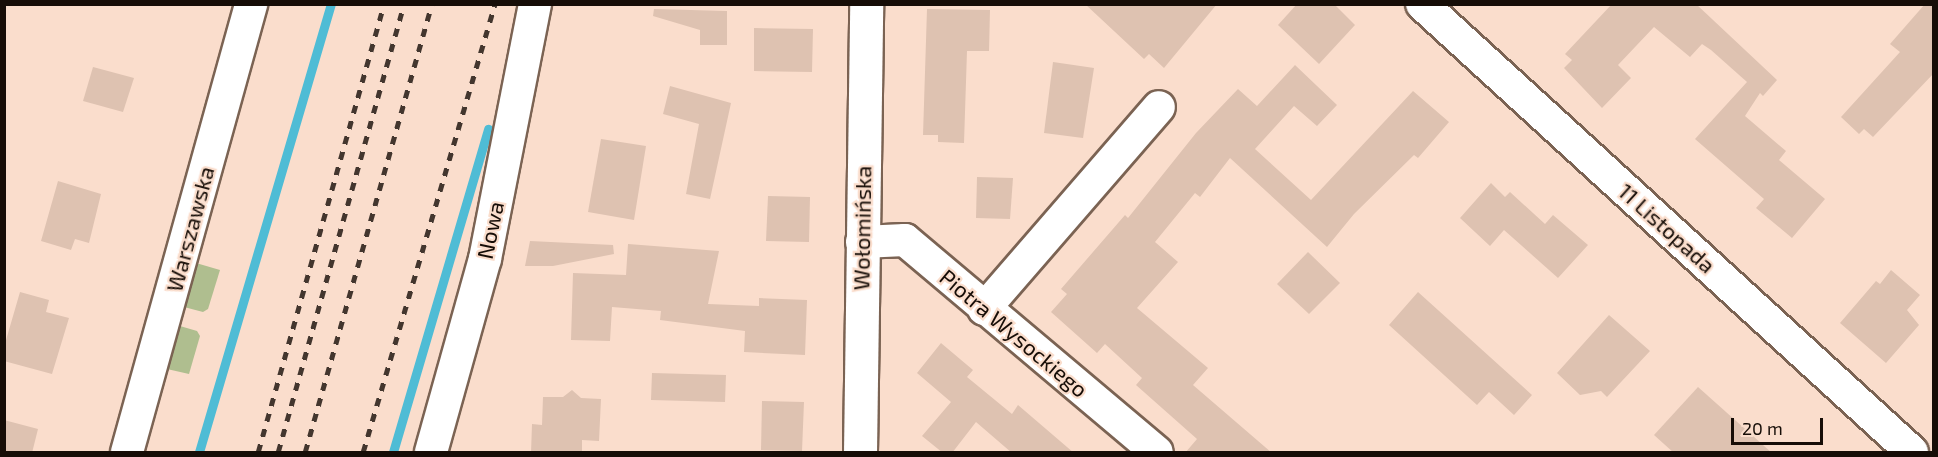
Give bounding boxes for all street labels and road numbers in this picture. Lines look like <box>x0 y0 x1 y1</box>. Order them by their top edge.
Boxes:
street label: Warszawska <box>161 164 219 294</box>
street label: Wołomińska <box>848 165 876 291</box>
street label: 11 Listopada <box>1613 178 1721 278</box>
street label: Nowa <box>471 199 509 261</box>
street label: Piotra Wysockiego <box>935 263 1093 403</box>

